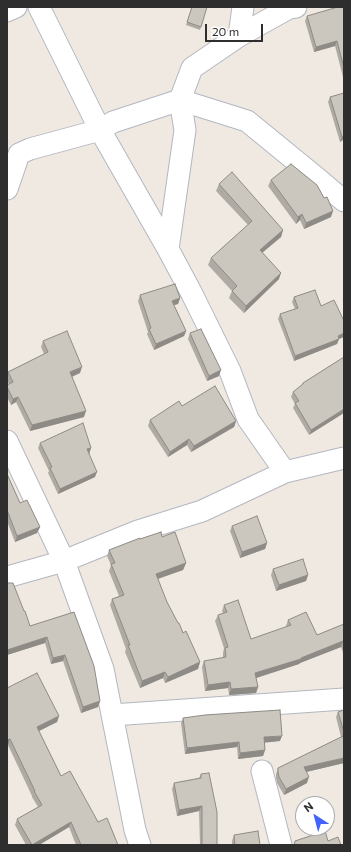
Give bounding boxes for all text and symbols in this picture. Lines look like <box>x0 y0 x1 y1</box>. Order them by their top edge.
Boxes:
scale bar <box>207 16 265 42</box>
text: 20 m <box>212 24 239 38</box>
north arrow <box>295 796 335 836</box>
text: N <box>301 799 315 814</box>

